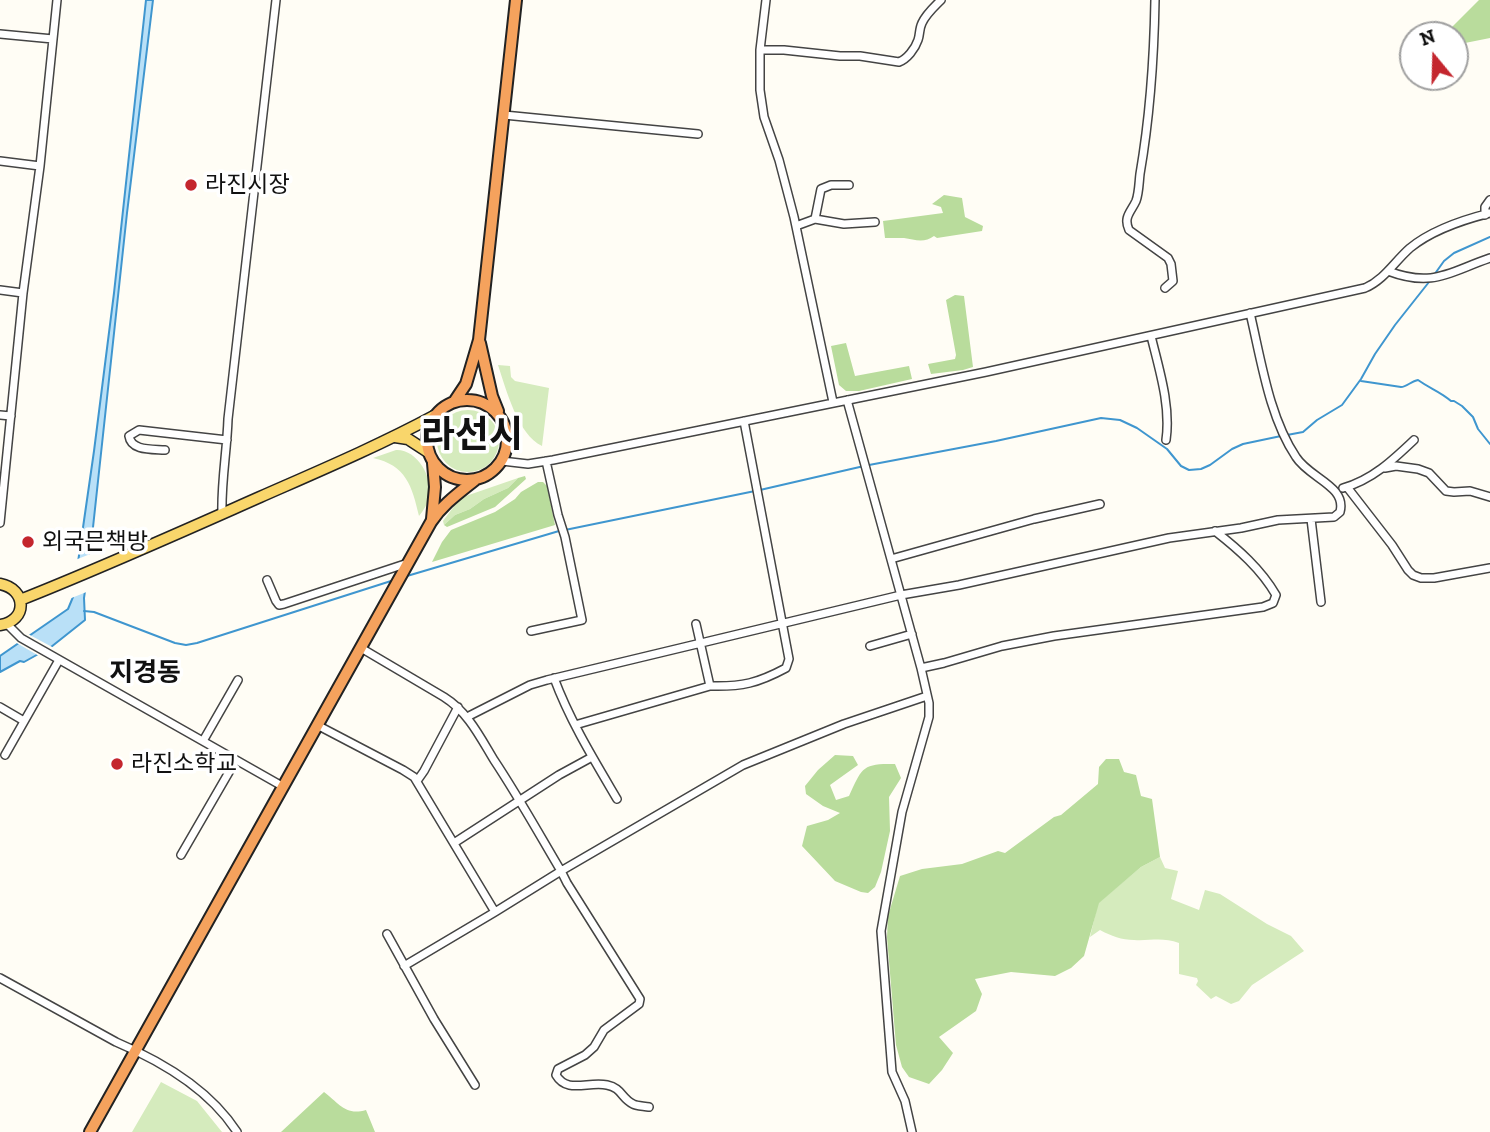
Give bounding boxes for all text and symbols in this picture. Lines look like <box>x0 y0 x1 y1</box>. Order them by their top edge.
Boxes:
north arrow <box>1399 21 1469 91</box>
text: N <box>1417 24 1438 51</box>
place label: 라진시장 <box>205 171 290 199</box>
marker: 라진시장 <box>183 177 199 193</box>
district label: 라선시 <box>421 414 523 458</box>
place label: 외국믄책방 <box>42 528 148 556</box>
marker: 외국믄책방 <box>20 534 36 550</box>
district label: 지경동 <box>109 658 181 690</box>
place label: 라진소학교 <box>131 750 237 778</box>
marker: 라진소학교 <box>109 756 125 772</box>

